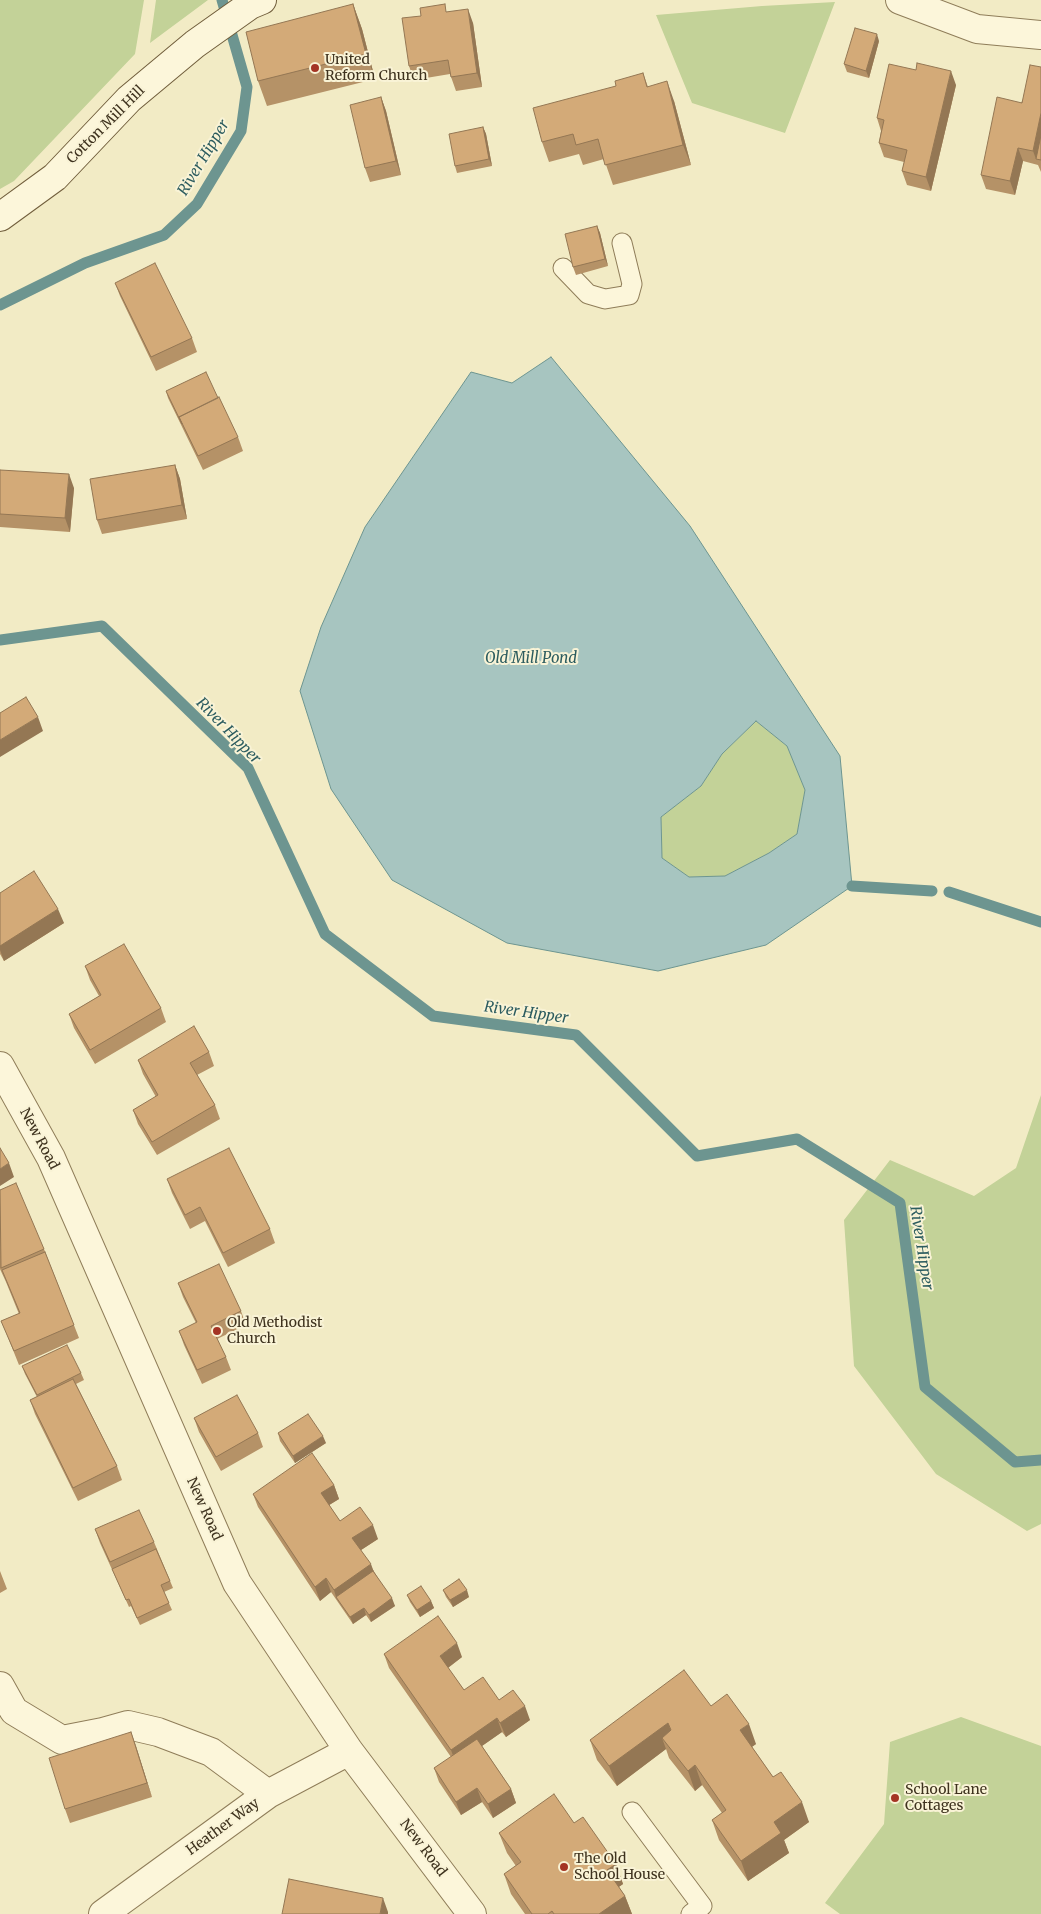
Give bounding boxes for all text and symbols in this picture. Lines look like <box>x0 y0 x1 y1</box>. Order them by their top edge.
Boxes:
place label: United Reform Church <box>325 52 427 84</box>
marker: United Reform Church <box>309 62 321 74</box>
street label: Cotton Mill Hill <box>64 83 148 167</box>
water label: River Hipper <box>174 117 234 199</box>
water label: Old Mill Pond <box>485 650 577 668</box>
water label: River Hipper <box>192 694 264 768</box>
water label: River Hipper <box>483 998 569 1028</box>
street label: New Road <box>16 1105 62 1173</box>
water label: River Hipper <box>905 1205 937 1291</box>
place label: Old Methodist Church <box>227 1315 323 1348</box>
marker: Old Methodist Church <box>211 1325 223 1337</box>
street label: New Road <box>183 1475 225 1543</box>
place label: School Lane Cottages <box>905 1782 987 1814</box>
marker: School Lane Cottages <box>889 1792 901 1804</box>
street label: Heather Way <box>183 1795 263 1859</box>
street label: New Road <box>396 1816 450 1880</box>
place label: The Old School House <box>574 1851 665 1884</box>
marker: The Old School House <box>558 1861 570 1873</box>

